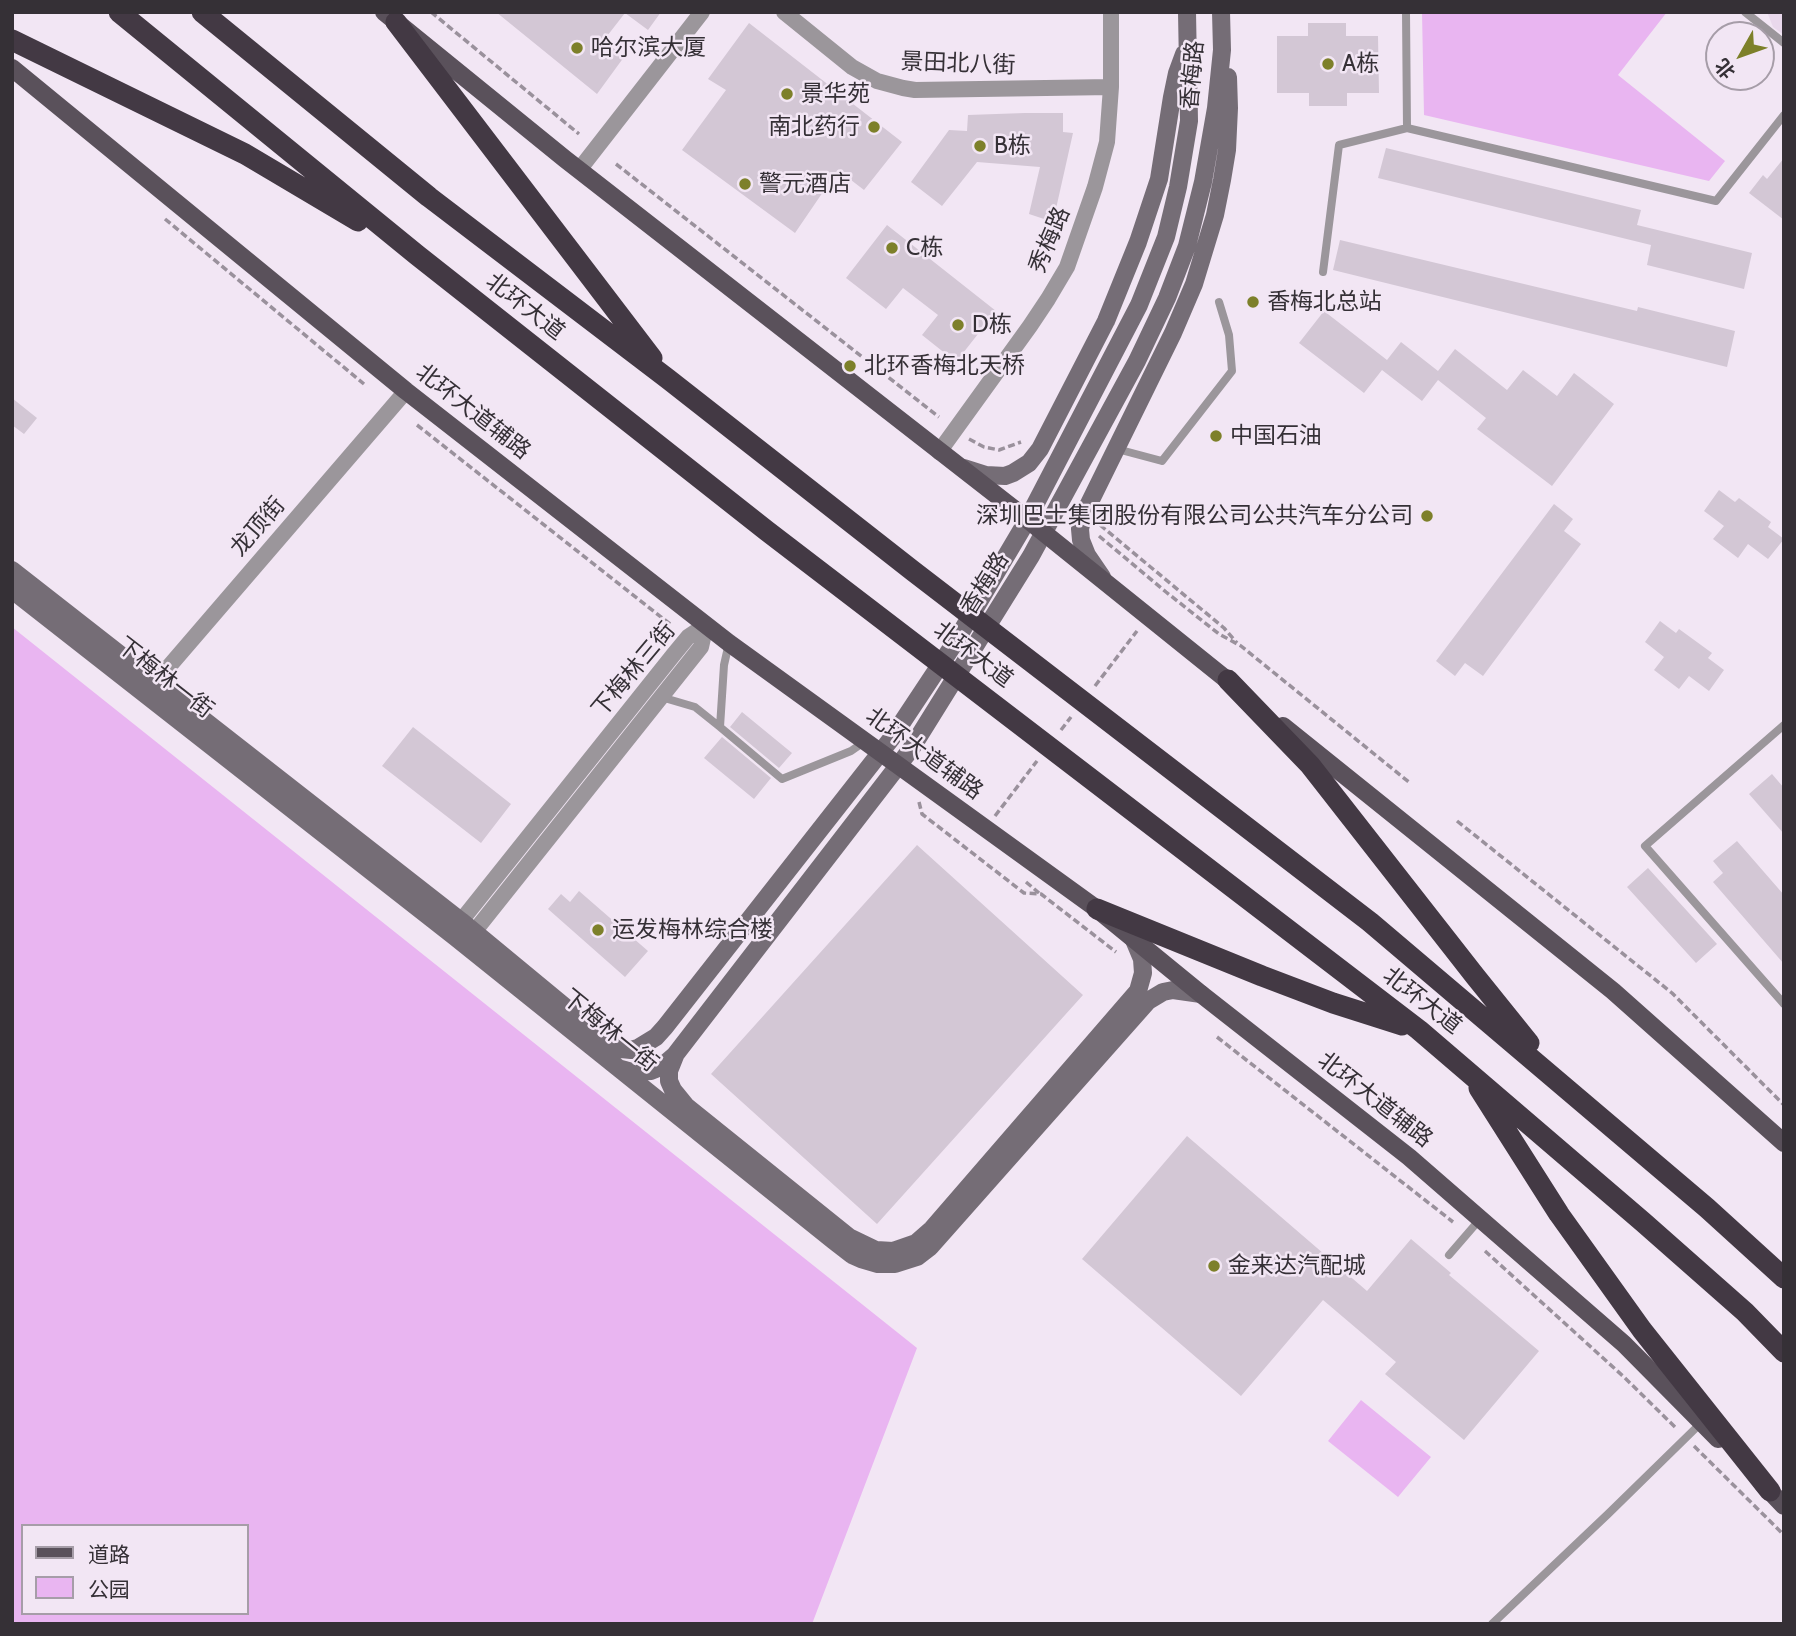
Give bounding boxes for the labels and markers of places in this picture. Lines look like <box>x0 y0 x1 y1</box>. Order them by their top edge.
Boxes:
place label: 哈尔滨大厦 <box>591 34 706 62</box>
marker: 哈尔滨大厦 <box>569 40 585 56</box>
place label: A栋 <box>1342 50 1379 78</box>
marker: A栋 <box>1320 56 1336 72</box>
place label: 景华苑 <box>801 80 870 108</box>
marker: 景华苑 <box>779 86 795 102</box>
place label: 南北药行 <box>768 113 860 141</box>
marker: 南北药行 <box>866 119 882 135</box>
place label: B栋 <box>994 132 1031 160</box>
marker: B栋 <box>972 138 988 154</box>
place label: 警元酒店 <box>759 170 851 198</box>
marker: 警元酒店 <box>737 176 753 192</box>
place label: C栋 <box>906 234 943 262</box>
marker: C栋 <box>884 240 900 256</box>
place label: 香梅北总站 <box>1267 288 1382 316</box>
marker: 香梅北总站 <box>1245 294 1261 310</box>
place label: D栋 <box>972 311 1012 339</box>
marker: D栋 <box>950 317 966 333</box>
place label: 北环香梅北天桥 <box>864 352 1025 380</box>
marker: 北环香梅北天桥 <box>842 358 858 374</box>
place label: 中国石油 <box>1230 422 1322 450</box>
marker: 中国石油 <box>1208 428 1224 444</box>
place label: 深圳巴士集团股份有限公司公共汽车分公司 <box>976 502 1413 530</box>
marker: 深圳巴士集团股份有限公司公共汽车分公司 <box>1419 508 1435 524</box>
place label: 运发梅林综合楼 <box>612 916 773 944</box>
marker: 运发梅林综合楼 <box>590 922 606 938</box>
place label: 金来达汽配城 <box>1228 1252 1366 1280</box>
marker: 金来达汽配城 <box>1206 1258 1222 1274</box>

